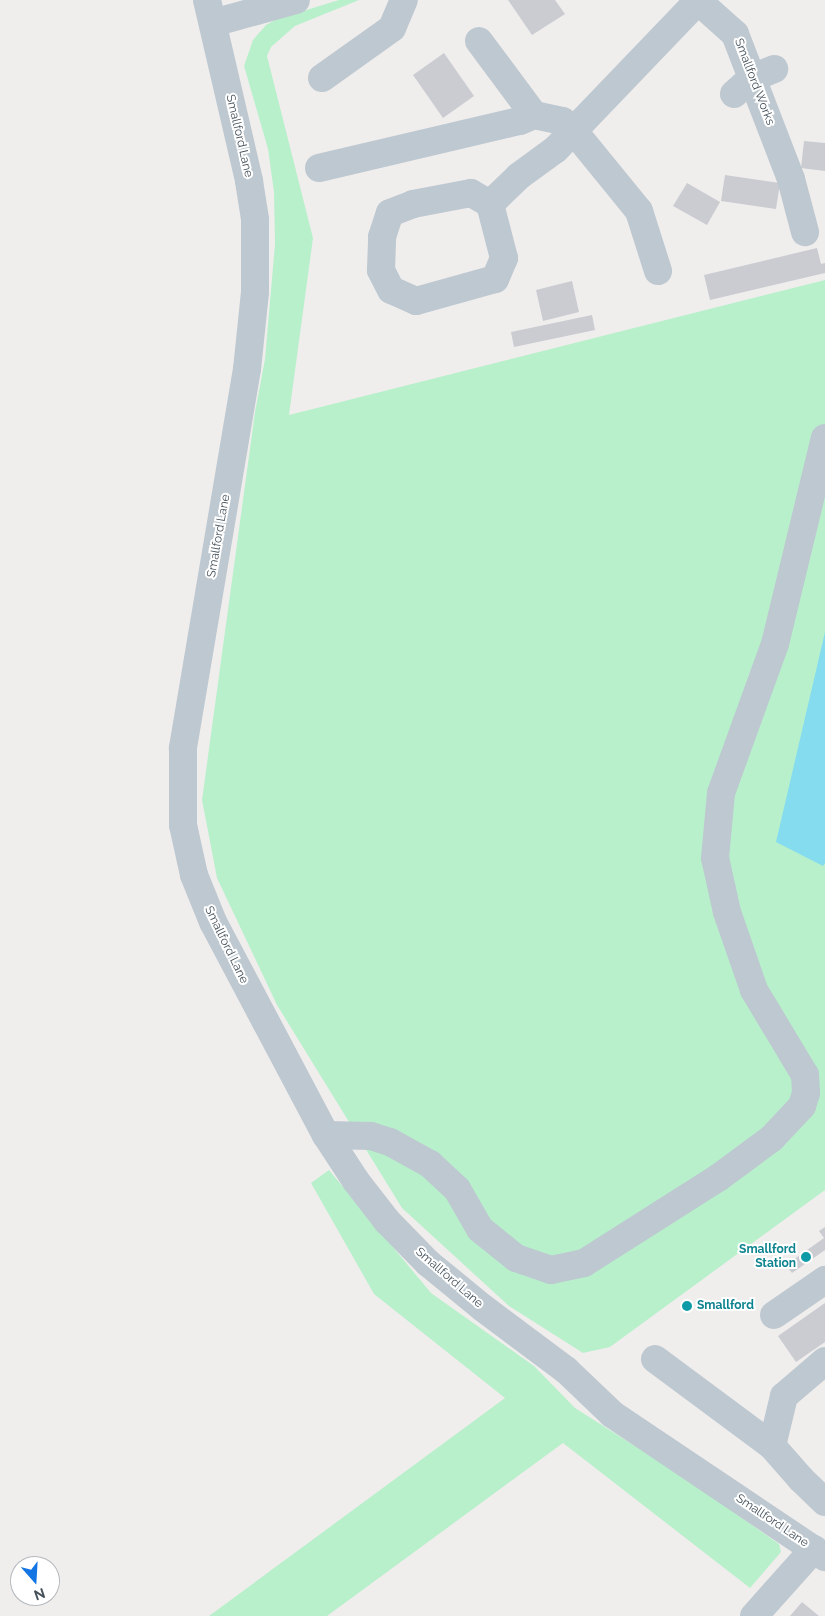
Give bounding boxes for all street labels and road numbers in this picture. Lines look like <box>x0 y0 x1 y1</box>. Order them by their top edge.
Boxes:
street label: Smallford Works <box>731 36 777 128</box>
street label: Smallford Lane <box>222 93 256 179</box>
street label: Smallford Lane <box>205 493 233 579</box>
street label: Smallford Lane <box>201 904 251 986</box>
street label: Smallford Lane <box>412 1245 486 1311</box>
street label: Smallford Lane <box>733 1491 811 1551</box>

